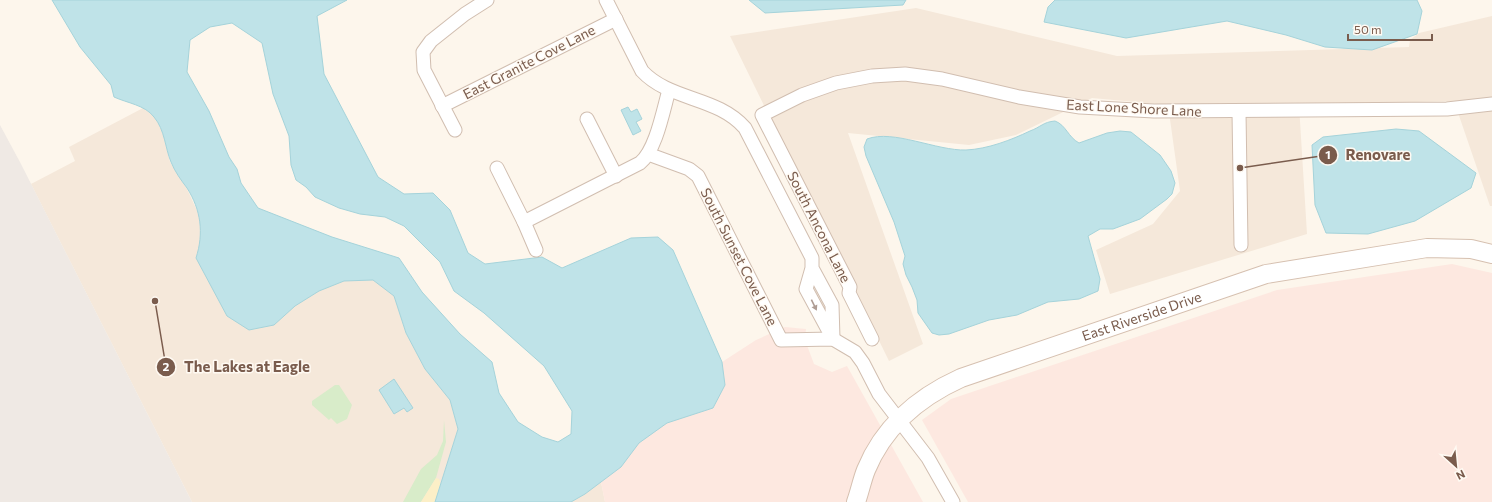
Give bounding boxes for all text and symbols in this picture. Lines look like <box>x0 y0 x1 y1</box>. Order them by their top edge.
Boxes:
scale bar <box>1348 16 1432 42</box>
street label: East Granite Cove Lane <box>460 21 598 102</box>
text: 50 m <box>1354 22 1382 36</box>
street label: East Lone Shore Lane <box>1066 95 1202 120</box>
callout: Renovare <box>1318 141 1419 168</box>
text: Renovare <box>1346 145 1411 163</box>
text: 1 <box>1325 147 1331 161</box>
street label: South Ancona Lane <box>784 168 855 285</box>
street label: South Sunset Cove Lane <box>697 185 782 329</box>
street label: East Riverside Drive <box>1080 288 1203 344</box>
one-way arrow <box>811 299 817 310</box>
callout: The Lakes at Eagle <box>156 354 318 381</box>
text: The Lakes at Eagle <box>184 357 310 375</box>
text: 2 <box>163 359 170 373</box>
north arrow <box>1436 446 1476 486</box>
text: N <box>1454 468 1467 483</box>

